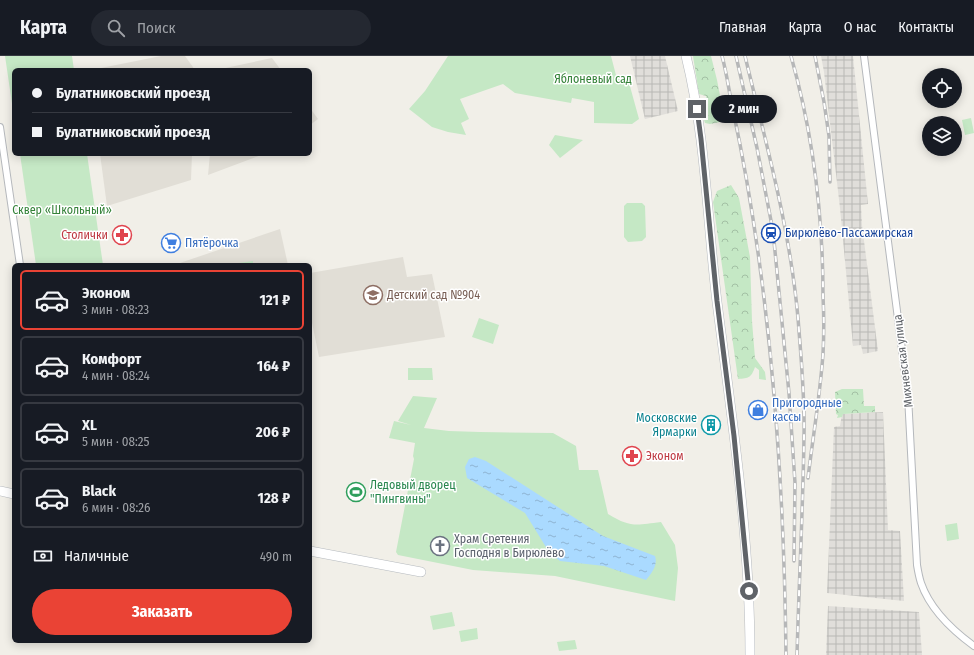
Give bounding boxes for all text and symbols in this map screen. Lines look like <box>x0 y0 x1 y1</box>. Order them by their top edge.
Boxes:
search box <box>91 10 371 46</box>
text: Карта <box>20 16 67 39</box>
icon: search <box>105 17 127 39</box>
text: Поиск <box>137 19 175 37</box>
text: Главная <box>719 19 766 36</box>
text: Карта <box>788 19 822 36</box>
text: О нас <box>844 19 876 36</box>
text: Контакты <box>898 19 954 36</box>
map controls <box>922 68 962 156</box>
button: locate <box>922 68 962 108</box>
park label: Яблоневый сад <box>554 72 632 86</box>
text: Булатниковский проезд <box>56 84 210 102</box>
callout: 2 мин <box>711 95 777 123</box>
route end <box>688 100 706 118</box>
text: 2 мин <box>729 101 759 116</box>
button: layers <box>922 116 962 156</box>
text: Булатниковский проезд <box>56 123 210 141</box>
park label: Сквер «Школьный» <box>12 203 112 217</box>
station icon: Бирюлёво-Пассажирская <box>760 222 782 244</box>
pharmacy icon: Столички <box>111 224 133 246</box>
place label: Бирюлёво-Пассажирская <box>785 226 913 240</box>
place label: Столички <box>61 228 108 242</box>
supermarket icon: Пятёрочка <box>160 232 182 254</box>
place label: Пятёрочка <box>185 236 239 250</box>
icon: car <box>34 282 70 318</box>
text: Эконом <box>82 284 130 302</box>
school or university icon: Детский сад №904 <box>362 284 384 306</box>
place label: Детский сад №904 <box>386 288 480 302</box>
text: 121 ₽ <box>259 291 290 309</box>
text: 3 мин · 08:23 <box>82 302 149 317</box>
street label: Михневская улица <box>890 313 916 408</box>
icon: car <box>34 348 70 384</box>
text: Комфорт <box>82 350 141 368</box>
text: 164 ₽ <box>257 357 290 375</box>
text: 4 мин · 08:24 <box>82 368 150 383</box>
place label: Пригородные кассы <box>772 396 842 424</box>
shop icon: Пригородные кассы <box>747 399 769 421</box>
place label: Московские Ярмарки <box>636 411 697 439</box>
icon: car <box>34 414 70 450</box>
building icon: Московские Ярмарки <box>700 414 722 436</box>
text: XL <box>82 416 97 434</box>
text: 206 ₽ <box>256 423 290 441</box>
text: 5 мин · 08:25 <box>82 434 149 449</box>
pharmacy icon: Эконом <box>621 445 643 467</box>
place label: Эконом <box>646 449 684 463</box>
place label: Ледовый дворец "Пингвины" <box>370 478 456 506</box>
icon: car <box>34 480 70 516</box>
sports icon: Ледовый дворец "Пингвины" <box>345 481 367 503</box>
text: Black <box>82 482 116 500</box>
text: 128 ₽ <box>258 489 290 507</box>
text: 6 мин · 08:26 <box>82 500 150 515</box>
place label: Храм Сретения Господня в Бирюлёво <box>454 532 564 560</box>
church icon: Храм Сретения Господня в Бирюлёво <box>429 535 451 557</box>
icon: cash <box>32 545 54 567</box>
text: Наличные <box>64 547 129 565</box>
text: 490 m <box>260 549 292 564</box>
route start <box>740 582 758 600</box>
button: Заказать <box>32 589 292 635</box>

